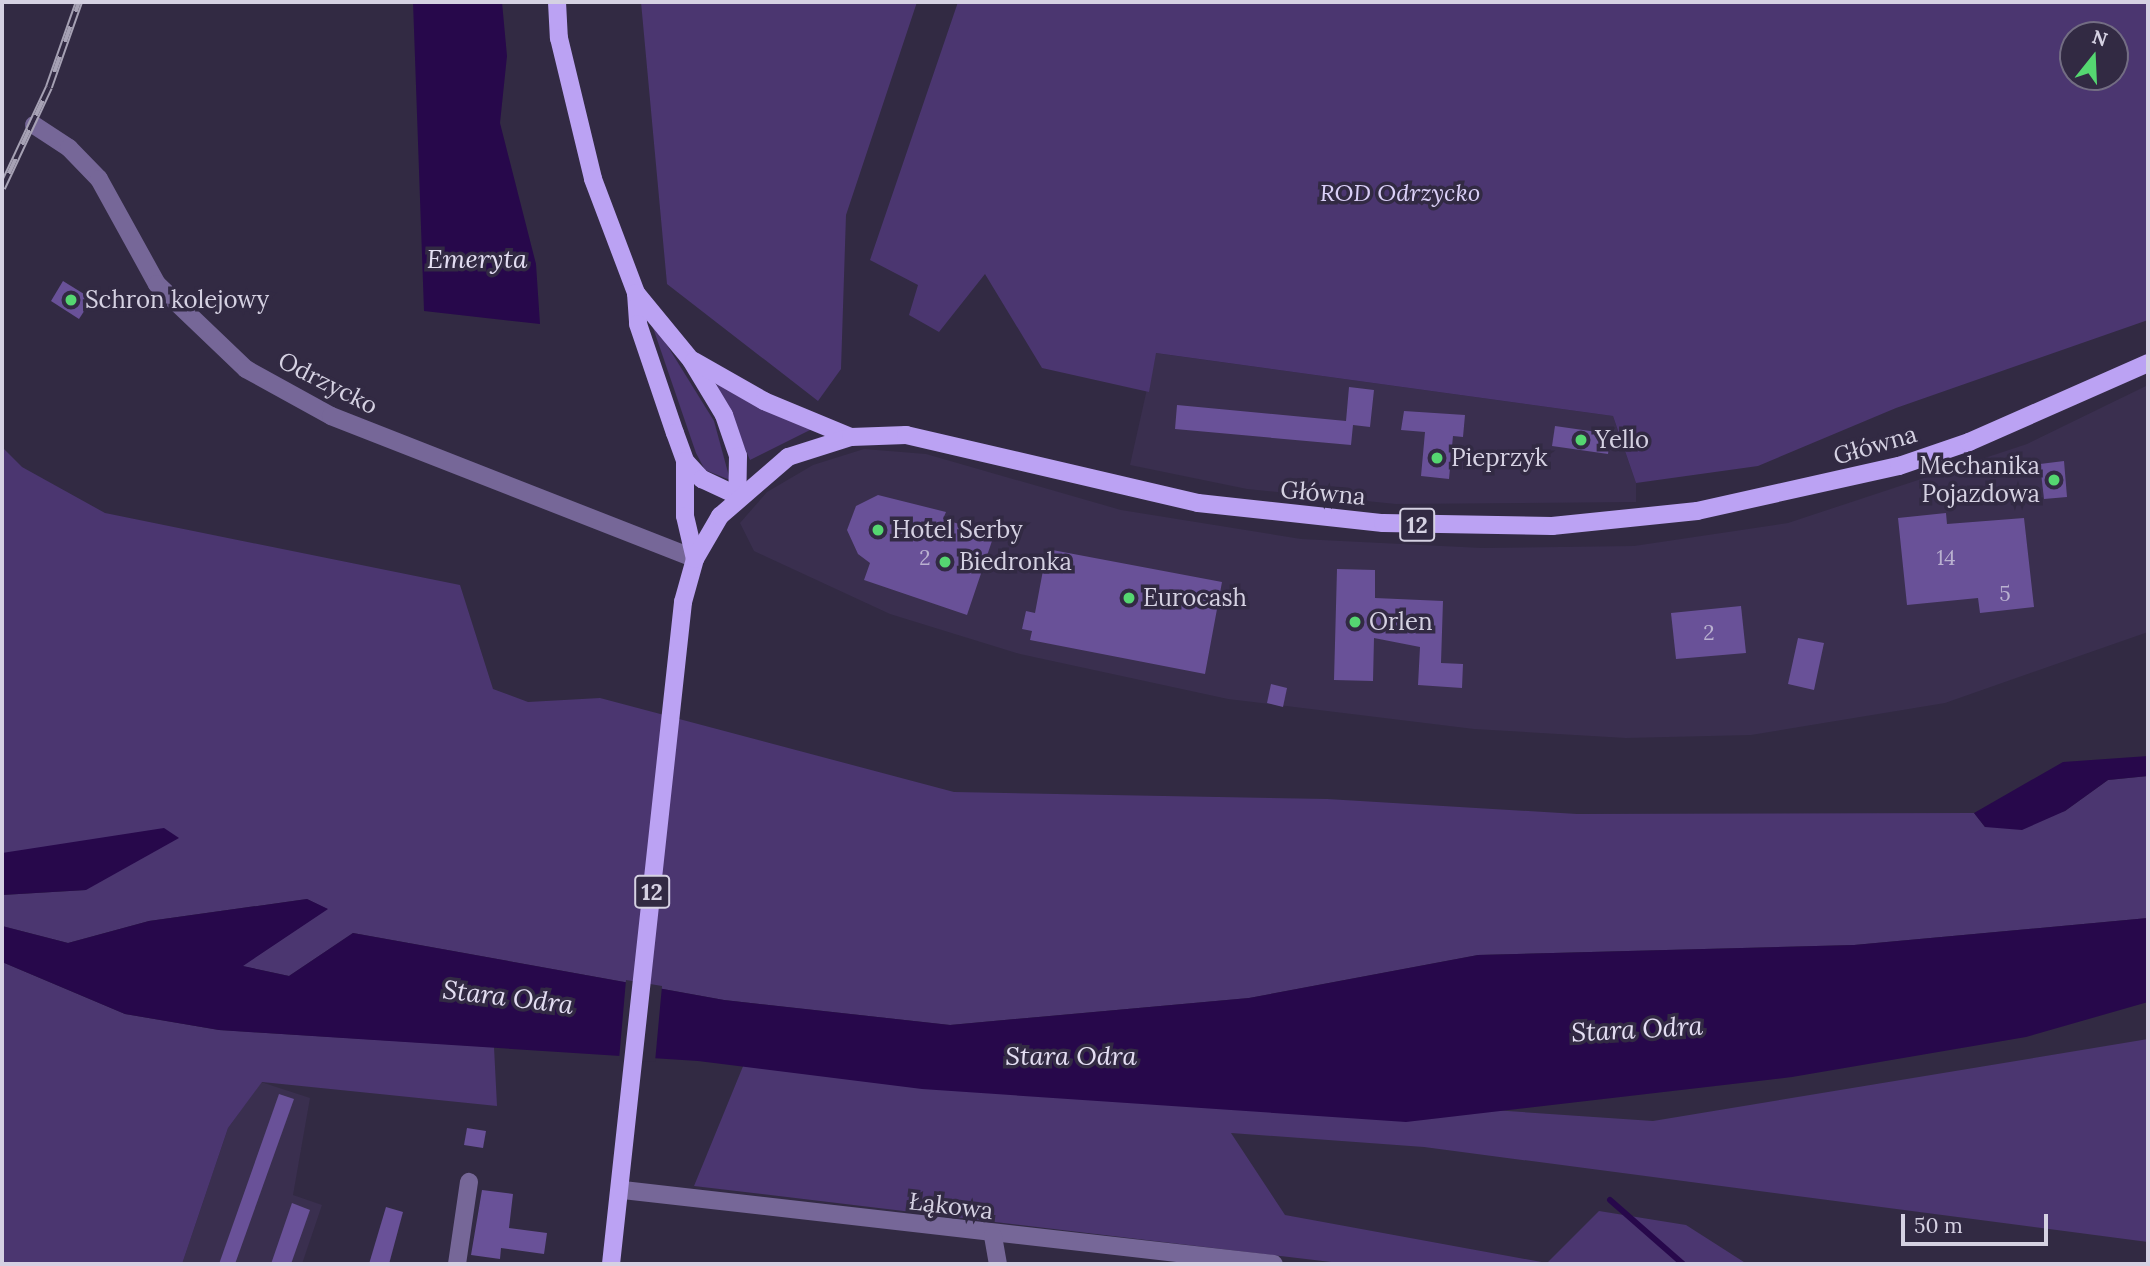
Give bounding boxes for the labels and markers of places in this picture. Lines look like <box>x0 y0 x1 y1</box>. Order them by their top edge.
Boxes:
place label: Schron kolejowy <box>85 286 269 314</box>
marker: Schron kolejowy <box>63 292 79 308</box>
place label: Yello <box>1595 426 1649 454</box>
marker: Yello <box>1573 432 1589 448</box>
place label: Pieprzyk <box>1451 444 1548 472</box>
marker: Pieprzyk <box>1429 450 1445 466</box>
place label: Mechanika Pojazdowa <box>1919 452 2040 508</box>
marker: Mechanika Pojazdowa <box>2046 472 2062 488</box>
place label: Hotel Serby <box>892 516 1023 544</box>
marker: Hotel Serby <box>870 522 886 538</box>
place label: Biedronka <box>959 548 1072 576</box>
marker: Biedronka <box>937 554 953 570</box>
place label: Eurocash <box>1143 584 1247 612</box>
marker: Eurocash <box>1121 590 1137 606</box>
place label: Orlen <box>1369 608 1432 636</box>
marker: Orlen <box>1347 614 1363 630</box>

